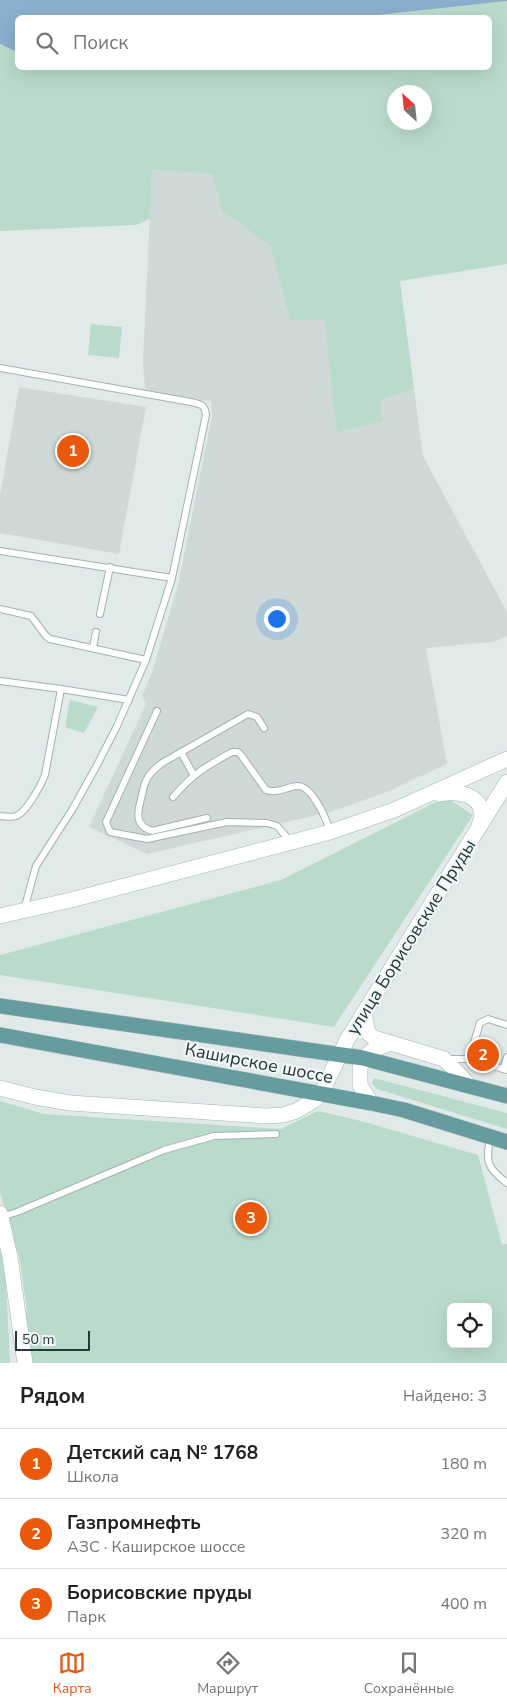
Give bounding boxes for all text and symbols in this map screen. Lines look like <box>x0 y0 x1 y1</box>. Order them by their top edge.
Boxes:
search box <box>15 15 492 70</box>
icon: search <box>33 29 61 57</box>
text: Поиск <box>73 30 128 56</box>
north arrow <box>387 85 432 130</box>
pin: 1 <box>57 432 89 470</box>
your location <box>264 606 290 632</box>
street label: улица Борисовские Пруды <box>341 835 481 1039</box>
pin: 2 <box>467 1036 499 1074</box>
street label: Каширское шоссе <box>183 1037 335 1089</box>
pin: 3 <box>235 1199 267 1237</box>
map controls <box>447 1303 492 1348</box>
button: locate <box>447 1303 492 1348</box>
scale bar <box>15 1328 90 1351</box>
text: 50 m <box>22 1330 54 1349</box>
text: Рядом <box>20 1382 85 1410</box>
text: Найдено: 3 <box>403 1385 487 1407</box>
text: Детский сад № 1768 <box>67 1440 258 1466</box>
text: 1 <box>31 1453 41 1475</box>
text: 180 m <box>440 1453 487 1475</box>
text: Школа <box>67 1466 119 1488</box>
text: Газпромнефть <box>67 1510 201 1536</box>
text: 2 <box>31 1523 41 1545</box>
text: 320 m <box>440 1523 487 1545</box>
text: АЗС · Каширское шоссе <box>67 1536 246 1558</box>
text: Борисовские пруды <box>67 1580 252 1606</box>
text: 3 <box>31 1593 41 1615</box>
text: 400 m <box>440 1593 487 1615</box>
text: Парк <box>67 1606 106 1628</box>
tab: Карта <box>53 1649 91 1698</box>
tab: Маршрут <box>197 1649 258 1698</box>
tab: Сохранённые <box>364 1649 454 1698</box>

